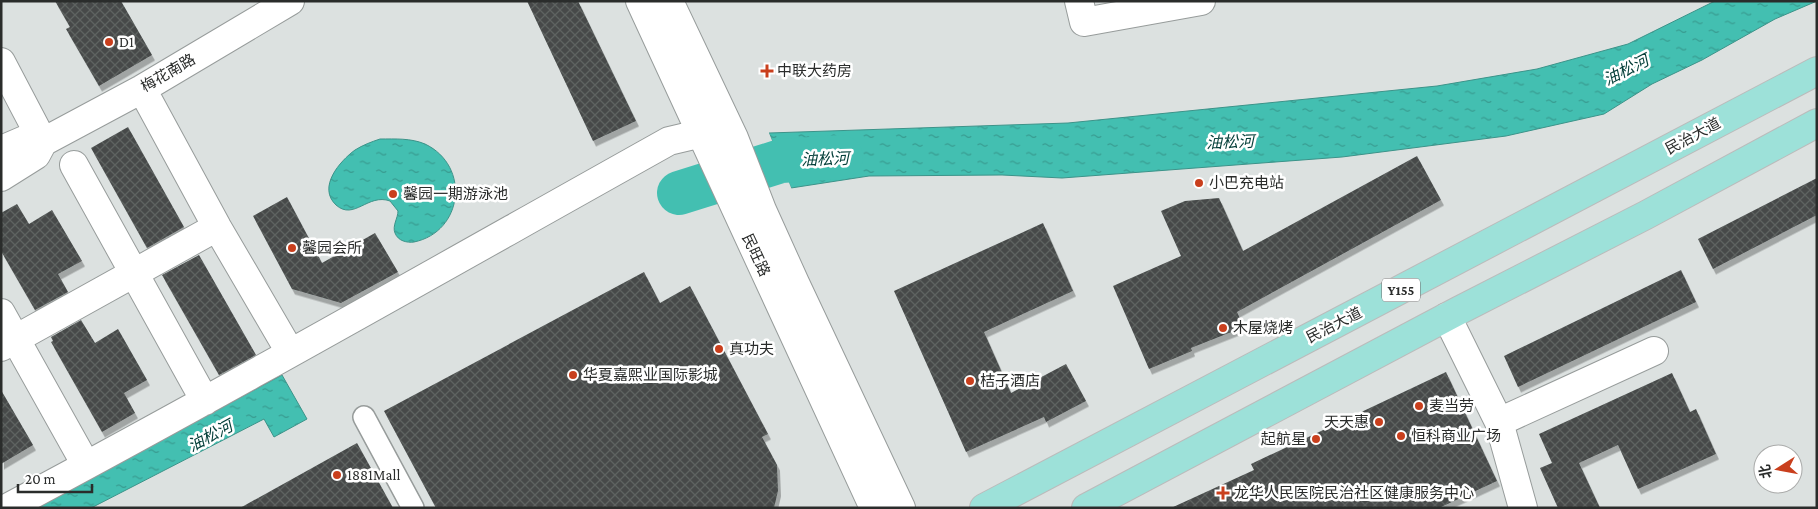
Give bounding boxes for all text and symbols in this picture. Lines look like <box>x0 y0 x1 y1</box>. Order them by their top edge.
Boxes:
place label: D1 <box>119 34 134 50</box>
marker: D1 <box>103 36 115 48</box>
water label: 油松河 <box>1601 50 1654 88</box>
street label: 梅花南路 <box>138 51 198 95</box>
place label: 中联大药房 <box>777 63 852 79</box>
marker: 中联大药房 <box>761 65 773 77</box>
street label: 民治大道 <box>1663 115 1723 157</box>
water label: 油松河 <box>1206 133 1257 151</box>
water label: 油松河 <box>801 150 852 168</box>
place label: 小巴充电站 <box>1209 175 1284 191</box>
marker: 小巴充电站 <box>1193 177 1205 189</box>
place label: 馨园一期游泳池 <box>403 186 508 202</box>
marker: 馨园一期游泳池 <box>387 188 399 200</box>
street label: 民旺路 <box>739 231 773 279</box>
place label: 馨园会所 <box>302 240 362 256</box>
marker: 馨园会所 <box>286 242 298 254</box>
road number: Y155 <box>1382 278 1420 302</box>
street label: 民治大道 <box>1304 304 1364 346</box>
place label: 木屋烧烤 <box>1233 319 1293 336</box>
marker: 木屋烧烤 <box>1217 322 1229 334</box>
place label: 真功夫 <box>729 341 774 357</box>
marker: 真功夫 <box>713 343 725 355</box>
place label: 华夏嘉熙业国际影城 <box>583 366 718 383</box>
marker: 华夏嘉熙业国际影城 <box>567 369 579 381</box>
place label: 桔子酒店 <box>980 373 1040 389</box>
marker: 桔子酒店 <box>964 375 976 387</box>
place label: 麦当劳 <box>1429 398 1474 414</box>
marker: 麦当劳 <box>1413 400 1425 412</box>
place label: 天天惠 <box>1324 414 1369 430</box>
water label: 油松河 <box>185 416 238 455</box>
marker: 天天惠 <box>1373 416 1385 428</box>
place label: 恒科商业广场 <box>1411 428 1501 444</box>
marker: 恒科商业广场 <box>1395 430 1407 442</box>
place label: 起航星 <box>1260 431 1306 447</box>
marker: 起航星 <box>1310 433 1322 445</box>
north arrow <box>1753 444 1803 494</box>
scale bar <box>18 462 91 494</box>
text: 北 <box>1756 463 1774 480</box>
place label: 1881Mall <box>347 467 400 483</box>
marker: 1881Mall <box>331 469 343 481</box>
text: 20 m <box>25 471 56 487</box>
place label: 龙华人民医院民治社区健康服务中心 <box>1234 484 1474 501</box>
marker: 龙华人民医院民治社区健康服务中心 <box>1216 486 1230 500</box>

